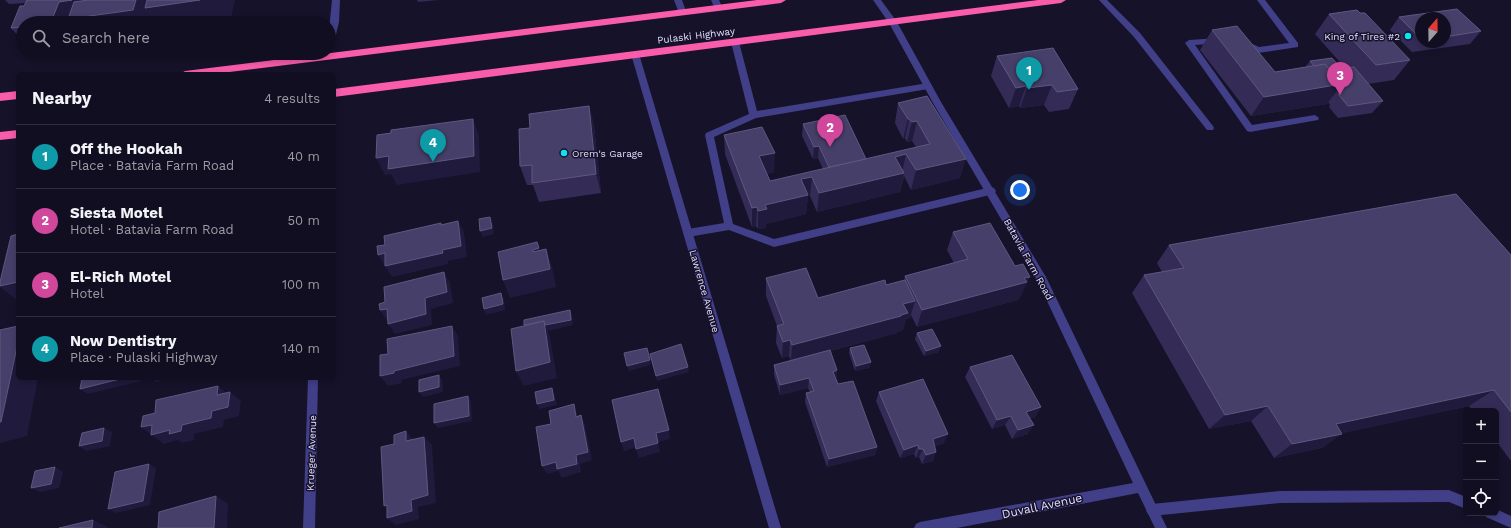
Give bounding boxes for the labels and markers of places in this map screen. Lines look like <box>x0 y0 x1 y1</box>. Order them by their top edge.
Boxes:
place label: King of Tires #2 <box>1324 31 1400 42</box>
marker: King of Tires #2 <box>1403 31 1413 41</box>
pin: 1 <box>1016 57 1042 90</box>
pin: 3 <box>1327 62 1353 95</box>
pin: 2 <box>817 114 843 147</box>
pin: 4 <box>420 129 446 162</box>
marker: Orem's Garage <box>559 148 569 158</box>
place label: Orem's Garage <box>572 148 643 159</box>

